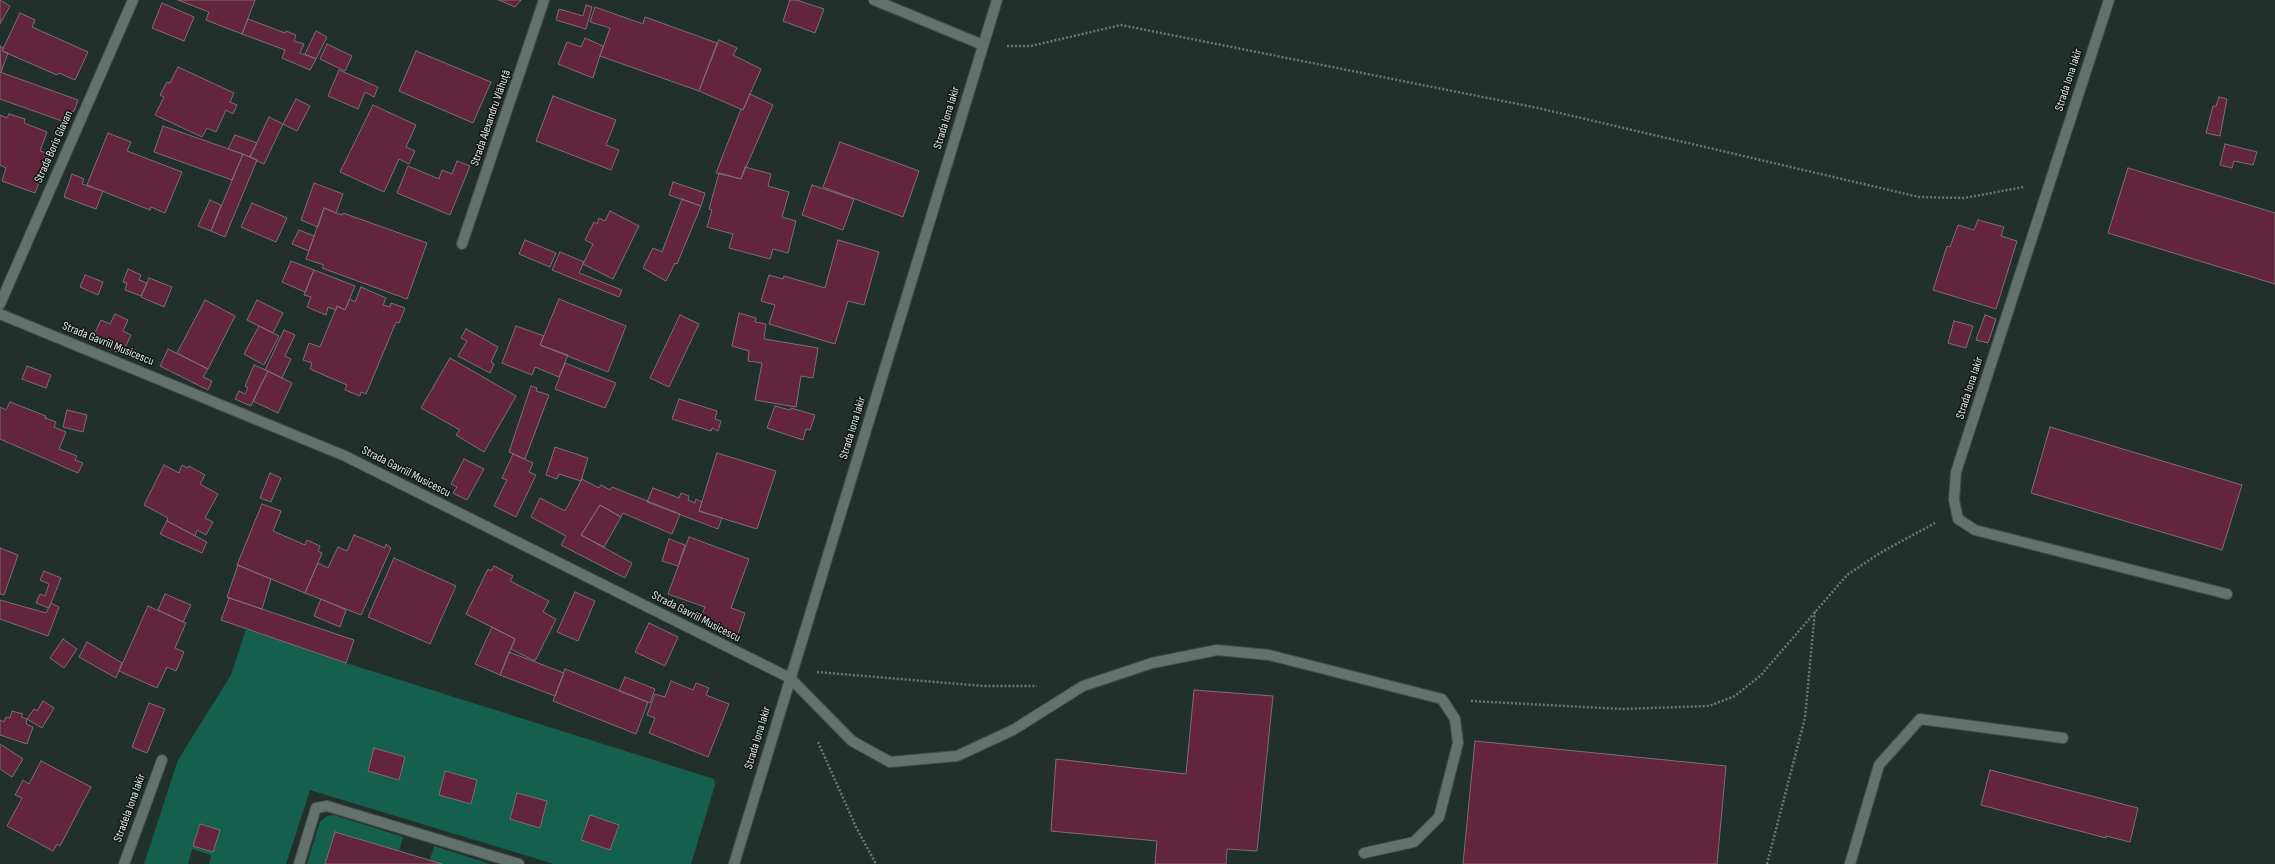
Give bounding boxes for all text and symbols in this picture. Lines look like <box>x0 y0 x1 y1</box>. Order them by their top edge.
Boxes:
street label: Strada Iona Iakir <box>2052 47 2086 113</box>
street label: Strada Alexandru Vlăhuță <box>468 68 514 168</box>
street label: Strada Iona Iakir <box>931 85 963 151</box>
street label: Strada Boris Glavan <box>32 109 76 185</box>
street label: Strada Gavriil Musicescu <box>60 319 156 369</box>
street label: Strada Iona Iakir <box>1953 355 1987 421</box>
street label: Strada Iona Iakir <box>837 395 869 461</box>
street label: Strada Gavriil Musicescu <box>359 443 453 501</box>
street label: Strada Gavriil Musicescu <box>649 588 743 646</box>
street label: Strada Iona Iakir <box>742 705 774 771</box>
street label: Stradela Iona Iakir <box>111 772 149 844</box>

